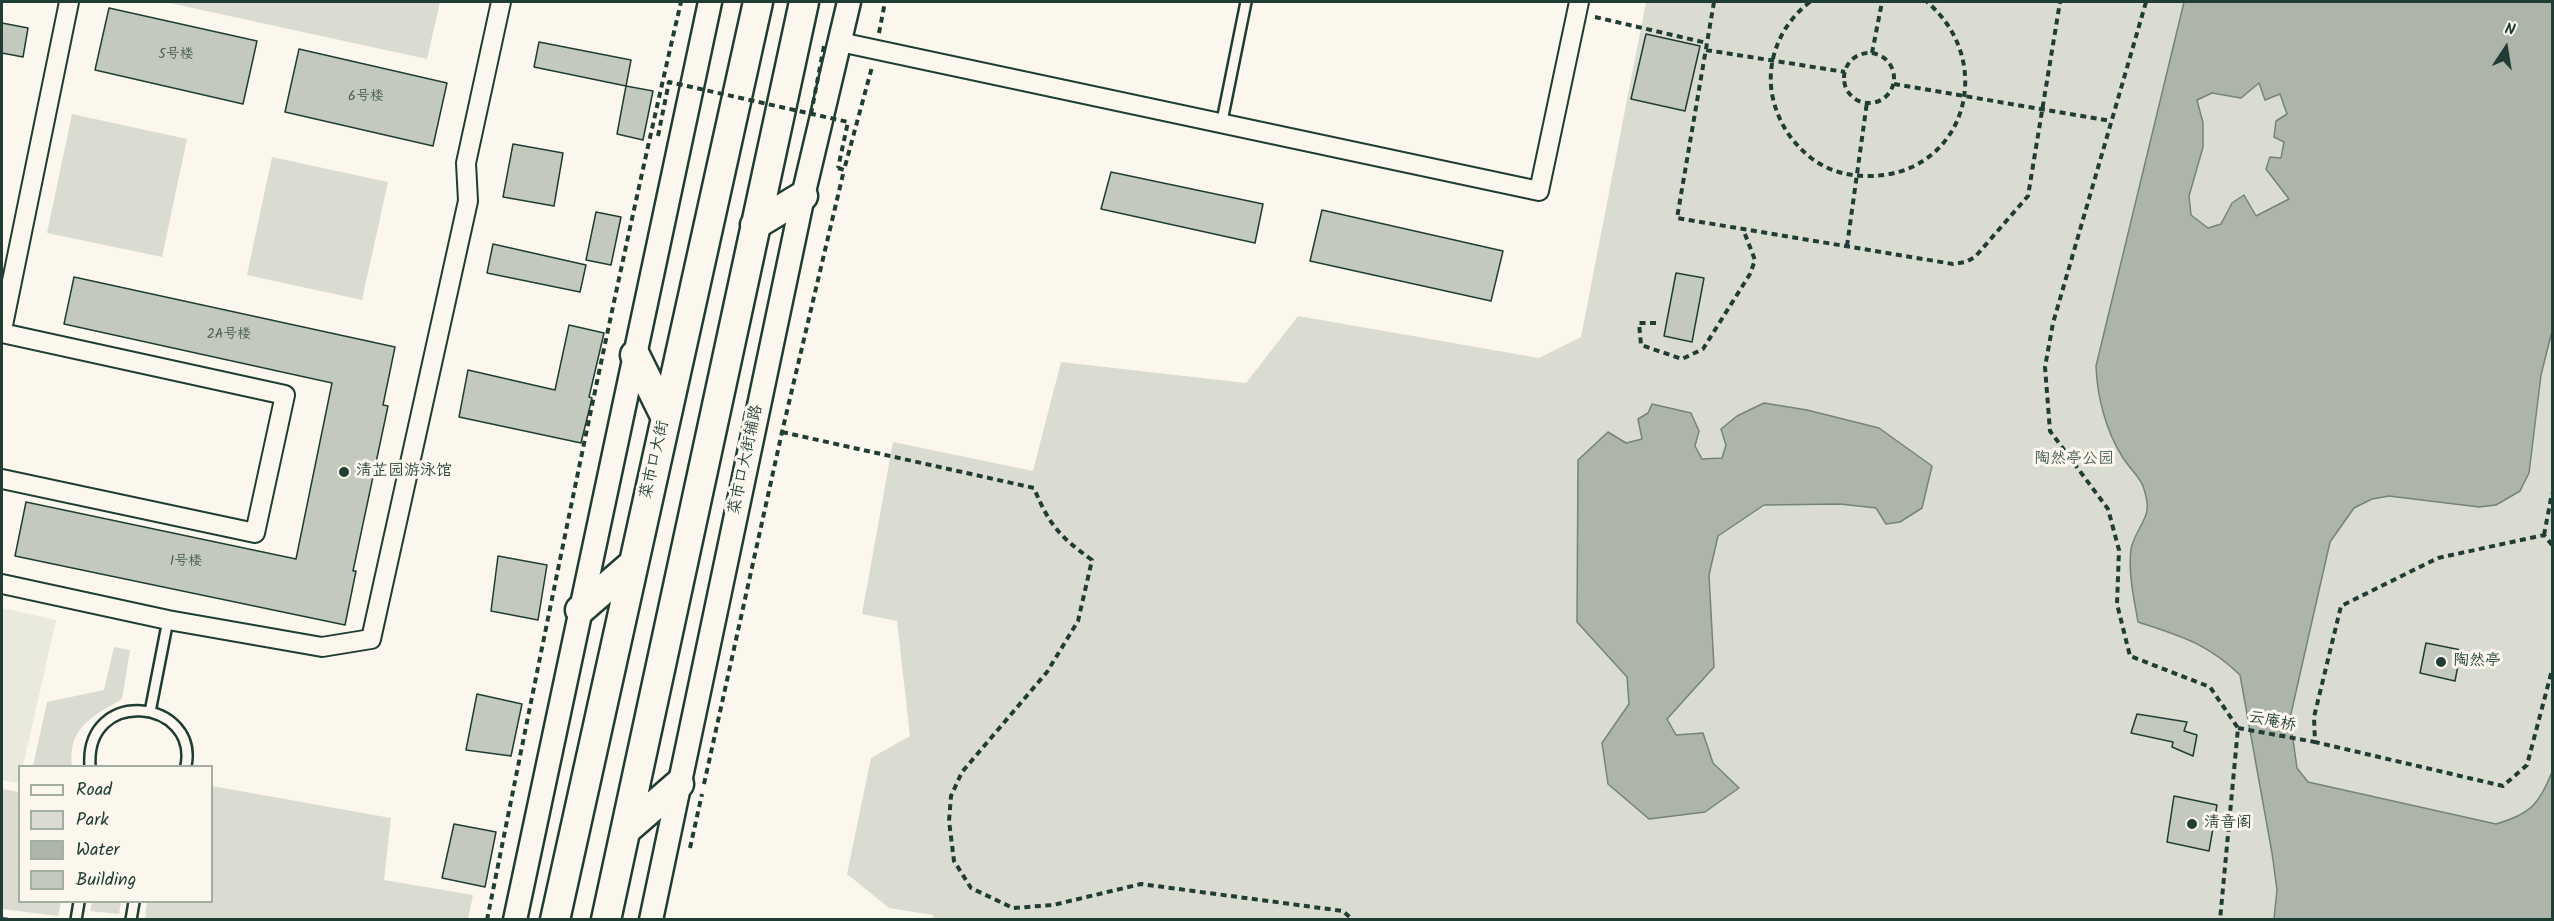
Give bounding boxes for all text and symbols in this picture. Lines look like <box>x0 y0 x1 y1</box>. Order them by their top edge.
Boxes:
text: N <box>2502 17 2517 43</box>
north arrow <box>2476 18 2536 78</box>
house number: 5号楼 <box>158 48 194 64</box>
house number: 6号楼 <box>348 90 384 106</box>
house number: 2A号楼 <box>207 328 251 344</box>
street label: 菜市口大街辅路 <box>726 403 768 517</box>
street label: 菜市口大街 <box>638 419 674 501</box>
park label: 陶然亭公园 <box>2034 450 2114 470</box>
place label: 清芷园游泳馆 <box>356 462 452 482</box>
marker: 清芷园游泳馆 <box>337 465 351 479</box>
house number: 1号楼 <box>170 555 202 571</box>
place label: 陶然亭 <box>2453 652 2501 672</box>
marker: 陶然亭 <box>2434 655 2448 669</box>
street label: 云庵桥 <box>2247 709 2297 737</box>
legend <box>18 765 213 903</box>
text: Road <box>76 776 112 805</box>
text: Park <box>76 806 109 835</box>
place label: 清音阁 <box>2204 814 2252 834</box>
marker: 清音阁 <box>2185 817 2199 831</box>
text: Water <box>76 836 120 865</box>
text: Building <box>76 866 136 895</box>

